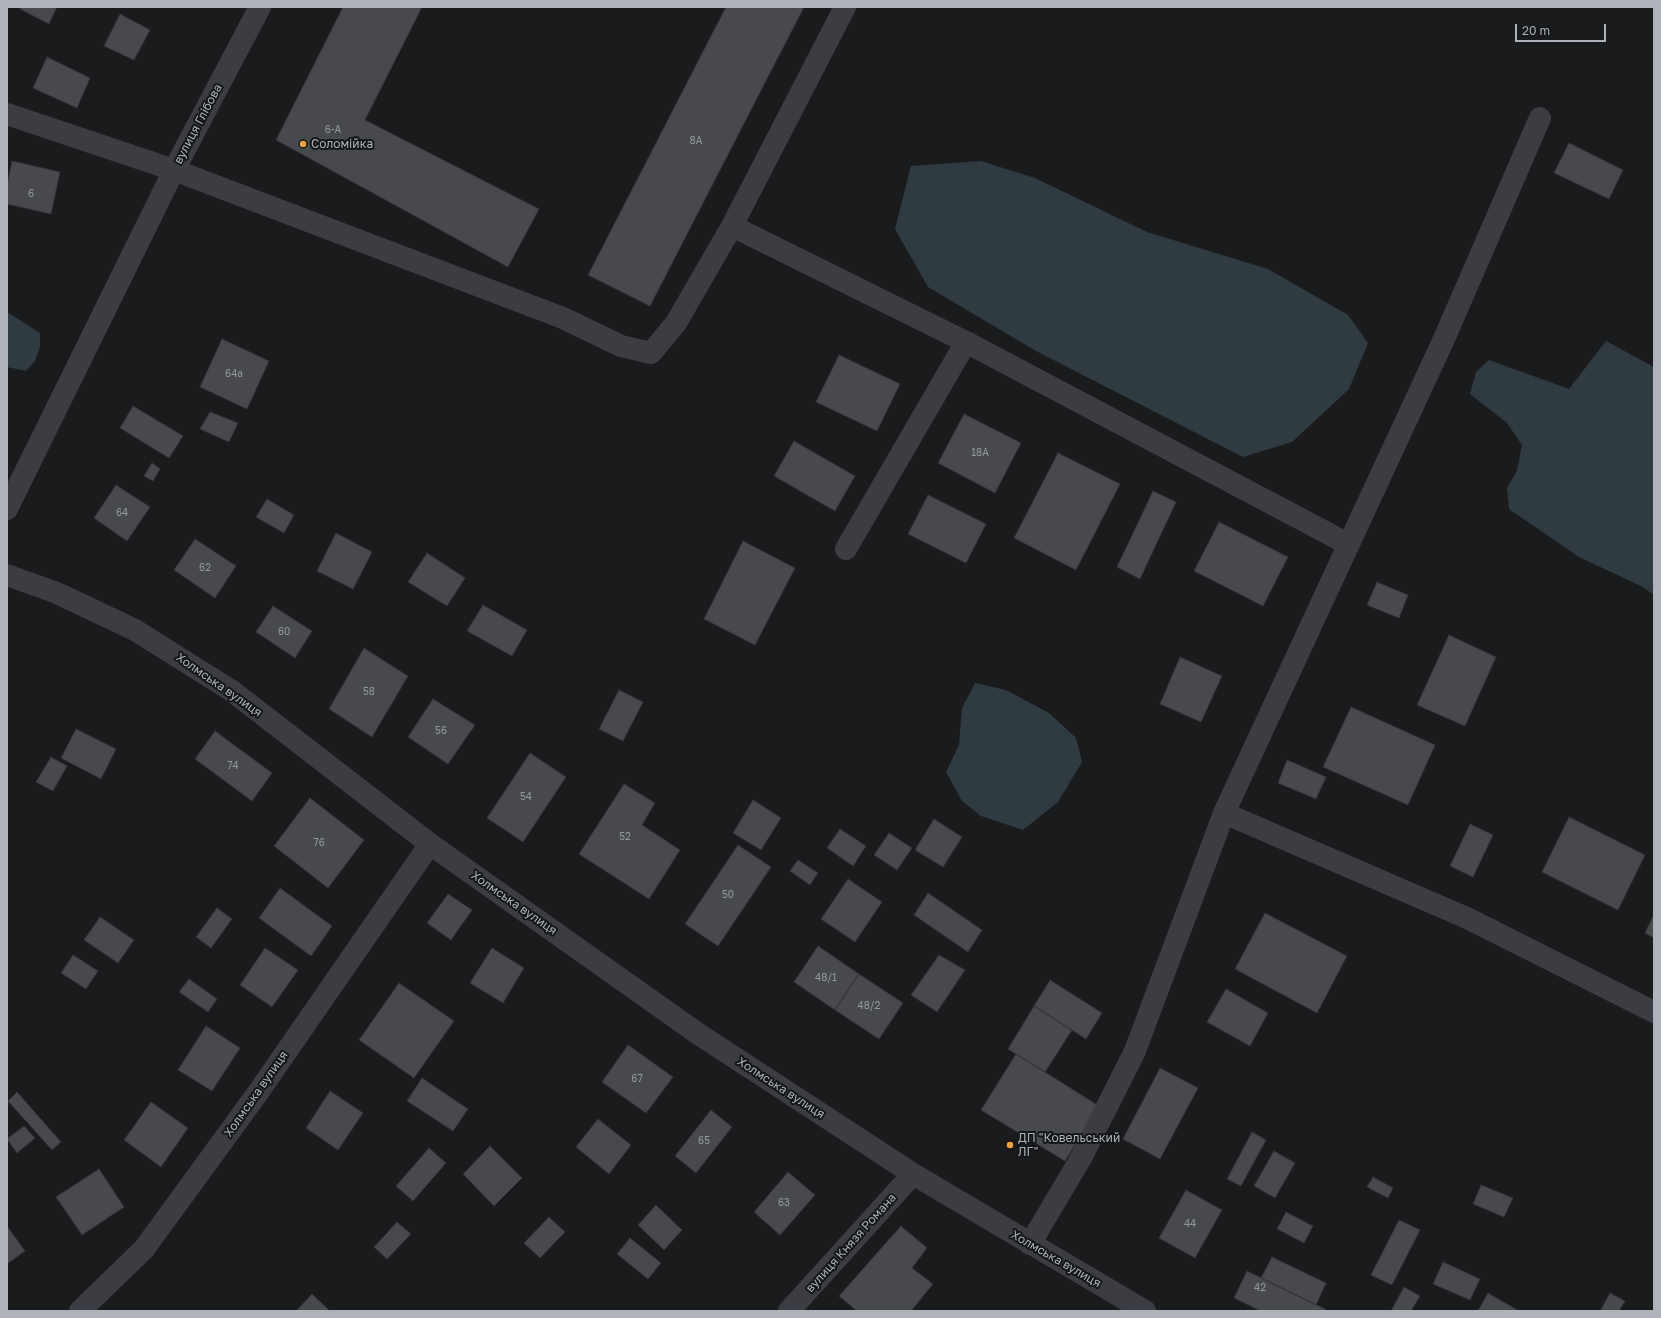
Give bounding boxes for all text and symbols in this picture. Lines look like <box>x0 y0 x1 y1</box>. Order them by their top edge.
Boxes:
scale bar <box>1517 16 1608 42</box>
text: 20 m <box>1522 23 1550 38</box>
street label: вулиця Глібова <box>171 82 225 166</box>
house number: 6-А <box>325 124 341 136</box>
house number: 8А <box>690 135 702 147</box>
place label: Соломійка <box>311 137 373 151</box>
marker: Соломійка <box>298 139 308 149</box>
house number: 6 <box>28 188 34 200</box>
house number: 64а <box>225 368 243 380</box>
house number: 18А <box>971 447 989 459</box>
house number: 64 <box>116 507 128 519</box>
house number: 62 <box>199 562 211 574</box>
house number: 60 <box>278 626 290 638</box>
street label: Холмська вулиця <box>173 650 265 720</box>
house number: 58 <box>363 686 375 698</box>
house number: 56 <box>435 725 447 737</box>
house number: 74 <box>227 760 239 772</box>
house number: 54 <box>520 791 532 803</box>
house number: 52 <box>619 831 631 843</box>
house number: 76 <box>313 837 325 849</box>
street label: Холмська вулиця <box>468 868 560 938</box>
house number: 50 <box>722 889 734 901</box>
house number: 48/1 <box>815 972 837 984</box>
house number: 48/2 <box>858 1000 880 1012</box>
street label: Холмська вулиця <box>221 1048 291 1140</box>
street label: Холмська вулиця <box>734 1054 828 1122</box>
house number: 67 <box>631 1073 643 1085</box>
place label: ДП "Ковельський ЛГ" <box>1018 1131 1120 1159</box>
house number: 65 <box>698 1135 710 1147</box>
marker: ДП "Ковельський ЛГ" <box>1005 1140 1015 1150</box>
street label: вулиця Князя Романа <box>803 1191 899 1295</box>
house number: 63 <box>778 1197 790 1209</box>
house number: 44 <box>1184 1218 1196 1230</box>
street label: Холмська вулиця <box>1008 1227 1104 1291</box>
house number: 42 <box>1254 1282 1266 1294</box>

